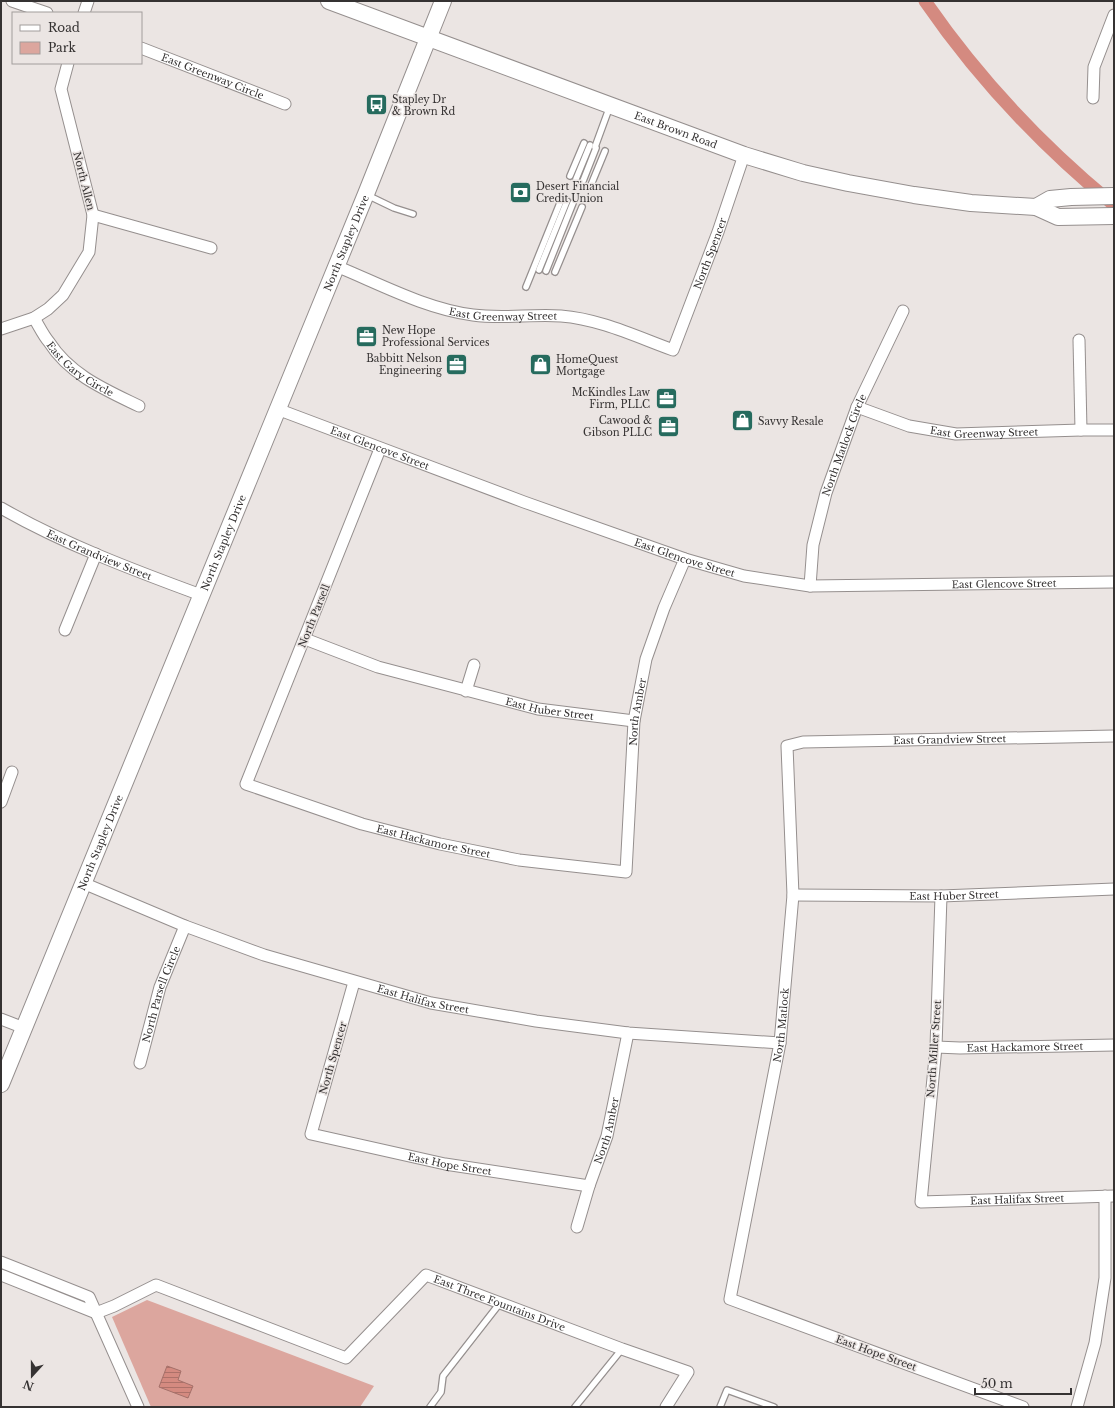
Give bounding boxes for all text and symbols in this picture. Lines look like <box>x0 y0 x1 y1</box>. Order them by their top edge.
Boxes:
legend <box>12 12 142 64</box>
text: Road <box>48 20 80 35</box>
text: Park <box>48 40 76 55</box>
street label: East Greenway Circle <box>160 50 266 102</box>
bus stop icon: Stapley Dr & Brown Rd <box>364 92 390 118</box>
place label: Stapley Dr & Brown Rd <box>392 93 455 118</box>
street label: East Brown Road <box>633 108 719 151</box>
street label: North Allen <box>70 150 98 212</box>
bank icon: Desert Financial Credit Union <box>508 179 534 205</box>
place label: Desert Financial Credit Union <box>536 180 619 205</box>
street label: North Stapley Drive <box>320 193 371 293</box>
street label: North Spencer <box>690 216 729 291</box>
street label: East Greenway Street <box>448 304 558 323</box>
office icon: New Hope Professional Services <box>354 323 380 349</box>
place label: New Hope Professional Services <box>382 324 490 349</box>
street label: East Gary Circle <box>44 339 116 399</box>
office icon: Babbitt Nelson Engineering <box>444 351 470 377</box>
place label: Babbitt Nelson Engineering <box>366 352 443 377</box>
shop icon: HomeQuest Mortgage <box>527 352 553 378</box>
place label: HomeQuest Mortgage <box>556 353 618 378</box>
office icon: McKindles Law Firm, PLLC <box>653 385 679 411</box>
place label: McKindles Law Firm, PLLC <box>572 386 650 411</box>
street label: North Matlock Circle <box>819 391 869 498</box>
shop icon: Savvy Resale <box>729 408 755 434</box>
office icon: Cawood & Gibson PLLC <box>655 413 681 439</box>
place label: Cawood & Gibson PLLC <box>583 414 652 439</box>
place label: Savvy Resale <box>758 415 824 428</box>
street label: East Glencove Street <box>329 423 432 472</box>
street label: East Greenway Street <box>929 423 1039 441</box>
street label: North Stapley Drive <box>197 493 249 593</box>
street label: East Grandview Street <box>45 527 154 583</box>
street label: East Glencove Street <box>633 535 737 580</box>
street label: East Glencove Street <box>952 576 1057 591</box>
street label: North Parsell <box>295 582 333 650</box>
street label: North Amber <box>626 677 649 746</box>
street label: East Huber Street <box>504 694 595 722</box>
street label: East Grandview Street <box>893 732 1007 747</box>
street label: North Stapley Drive <box>75 792 126 892</box>
street label: East Hackamore Street <box>375 821 492 861</box>
street label: East Huber Street <box>909 887 999 903</box>
street label: North Parsell Circle <box>139 944 183 1044</box>
street label: East Halifax Street <box>376 981 470 1016</box>
street label: North Matlock <box>770 986 791 1064</box>
street label: North Miller Street <box>924 1000 944 1098</box>
street label: North Spencer <box>316 1020 350 1096</box>
street label: East Hackamore Street <box>967 1039 1084 1054</box>
street label: North Amber <box>591 1096 621 1166</box>
street label: East Hope Street <box>407 1149 493 1178</box>
street label: East Halifax Street <box>970 1191 1065 1207</box>
street label: East Three Fountains Drive <box>432 1272 567 1334</box>
street label: East Hope Street <box>834 1332 918 1374</box>
north arrow <box>12 1356 52 1396</box>
scale bar <box>975 1370 1071 1396</box>
text: 50 m <box>981 1376 1013 1391</box>
text: N <box>20 1377 36 1394</box>

